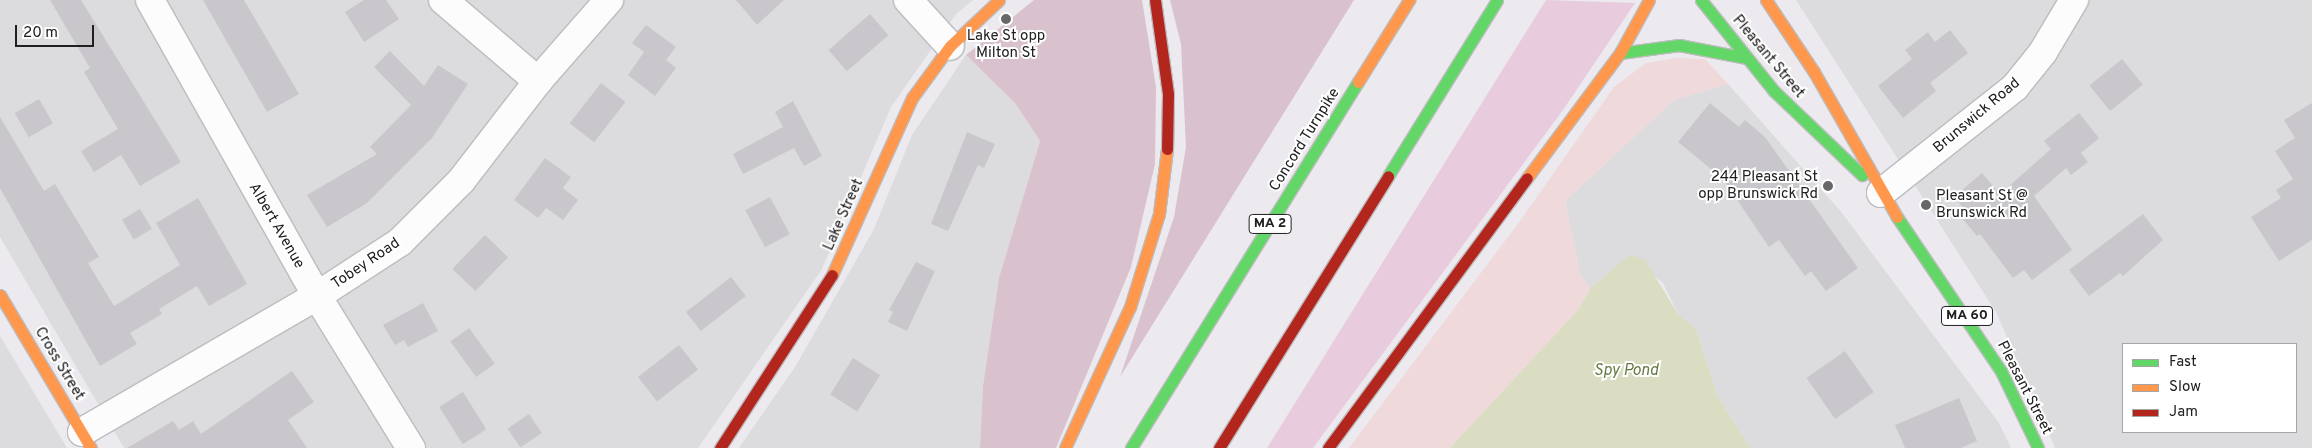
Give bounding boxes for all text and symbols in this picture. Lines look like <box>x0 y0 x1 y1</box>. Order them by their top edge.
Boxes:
street label: Pleasant Street <box>1728 12 1808 102</box>
marker: Lake St opp Milton St <box>1000 13 1012 25</box>
scale bar <box>18 15 96 47</box>
text: 20 m <box>23 24 58 43</box>
place label: Lake St opp Milton St <box>967 27 1045 62</box>
street label: Brunswick Road <box>1930 75 2024 157</box>
street label: Concord Turnpike <box>1266 85 1344 195</box>
place label: 244 Pleasant St opp Brunswick Rd <box>1698 168 1818 203</box>
street label: Lake Street <box>820 176 868 254</box>
street label: Albert Avenue <box>244 180 308 272</box>
marker: 244 Pleasant St opp Brunswick Rd <box>1822 180 1834 192</box>
place label: Pleasant St @ Brunswick Rd <box>1936 187 2028 222</box>
marker: Pleasant St @ Brunswick Rd <box>1920 199 1932 211</box>
road number: MA 2 <box>1248 212 1292 235</box>
street label: Tobey Road <box>328 235 404 293</box>
road number: MA 60 <box>1940 304 1994 328</box>
street label: Cross Street <box>30 324 88 404</box>
street label: Pleasant Street <box>1993 338 2055 438</box>
legend <box>2122 343 2297 433</box>
text: Fast <box>2169 353 2197 372</box>
water label: Spy Pond <box>1594 361 1658 381</box>
text: Slow <box>2169 378 2201 397</box>
text: Jam <box>2169 403 2198 422</box>

